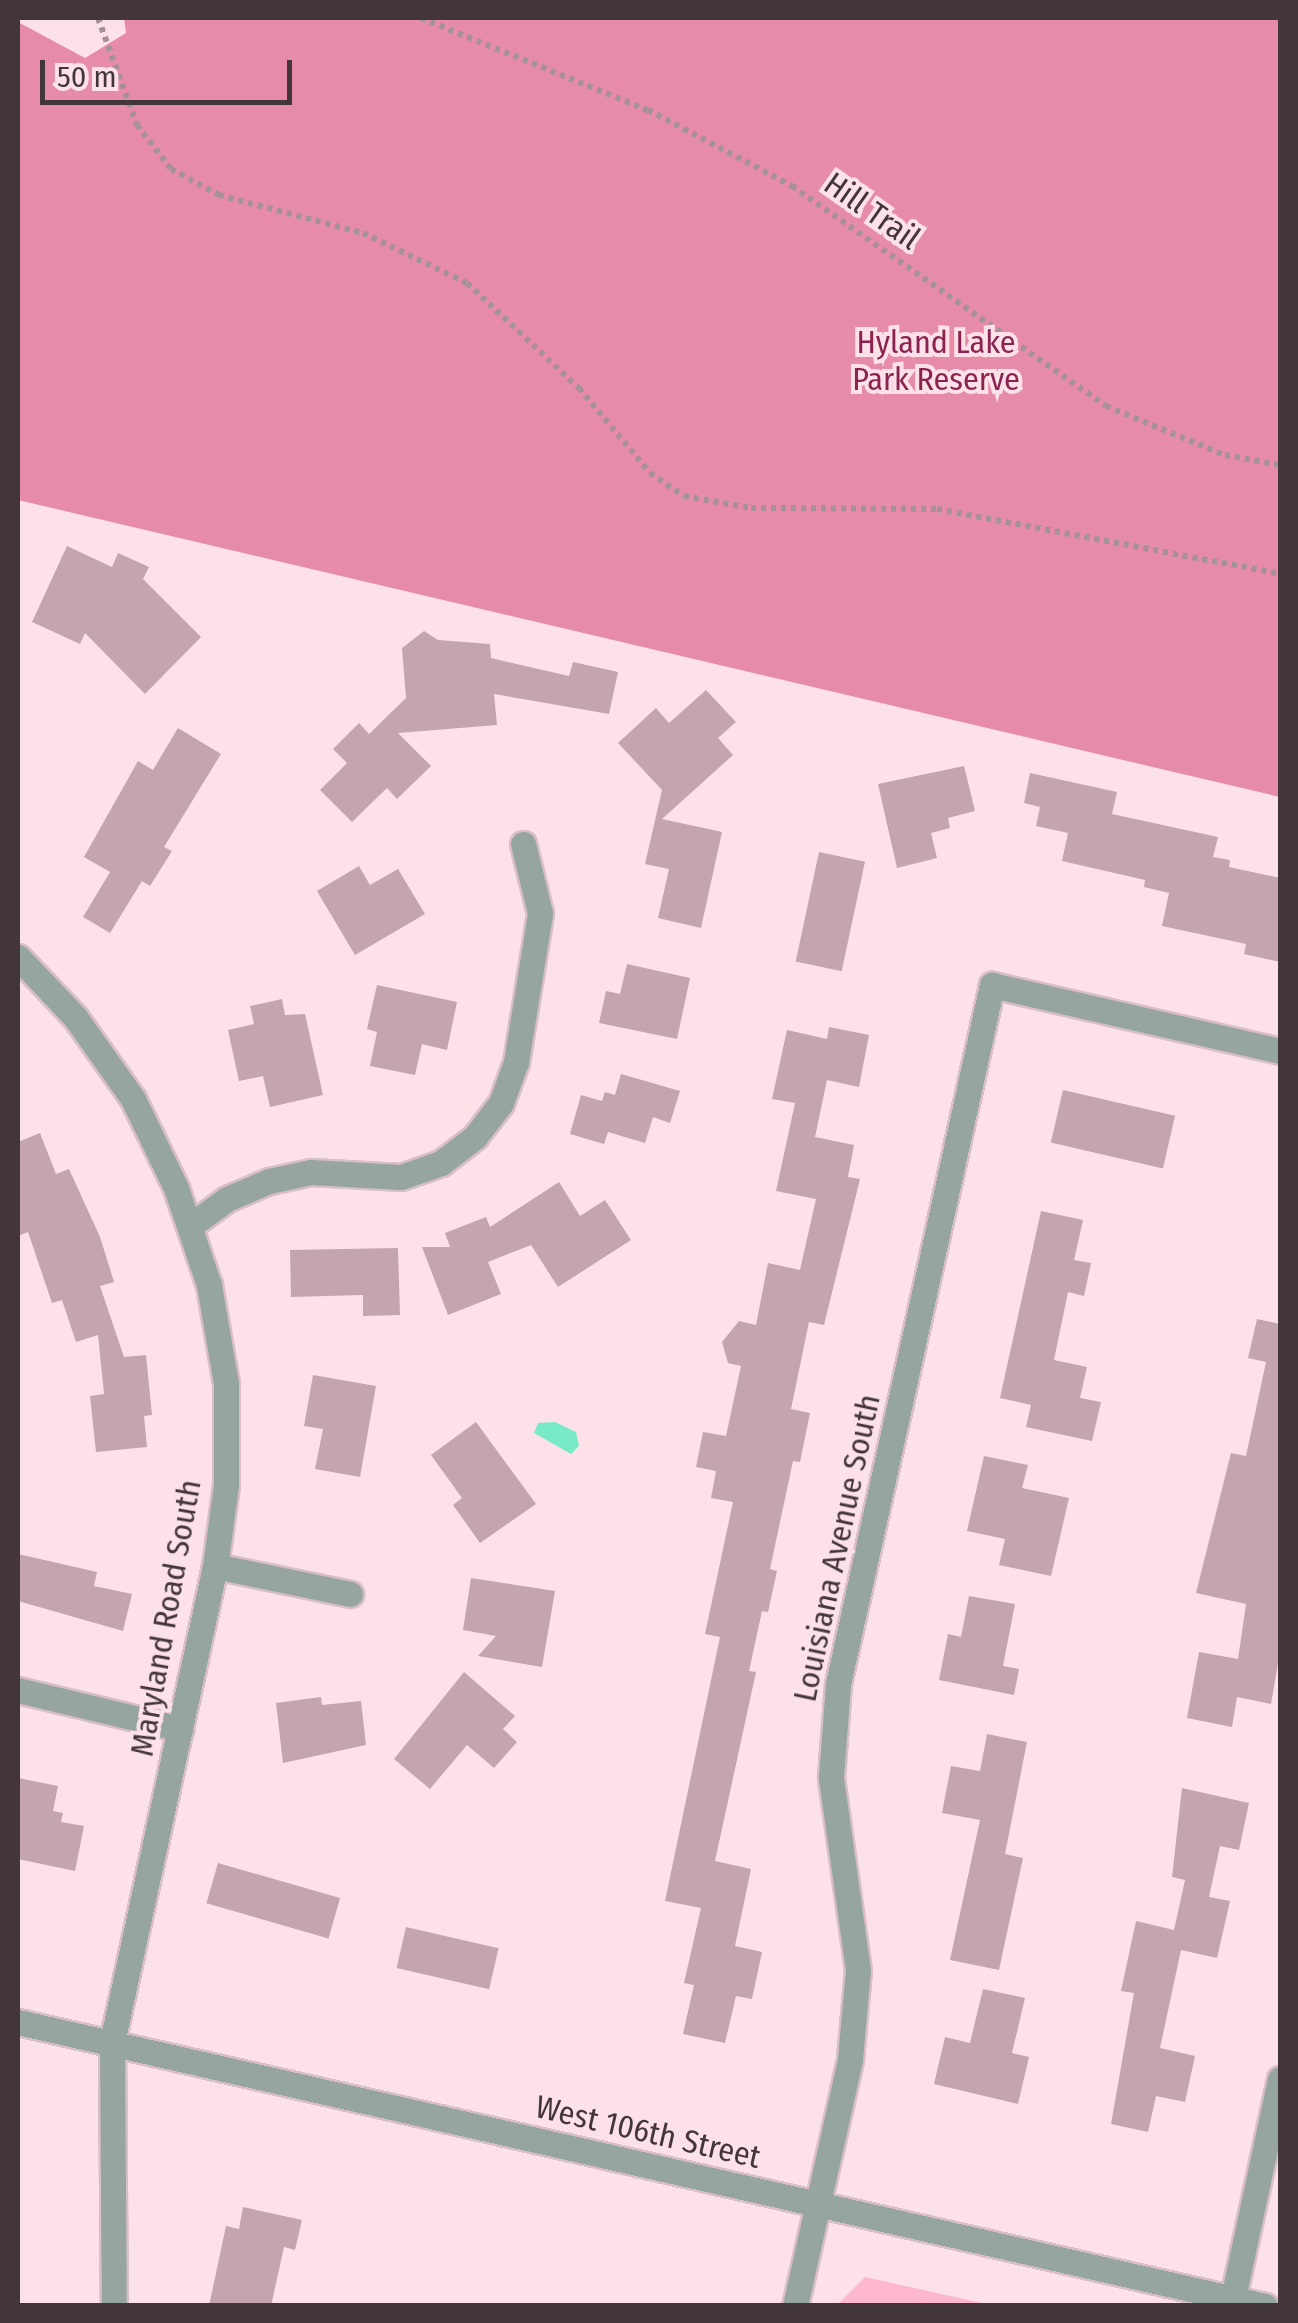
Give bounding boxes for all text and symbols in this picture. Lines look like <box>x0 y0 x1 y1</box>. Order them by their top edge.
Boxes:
scale bar <box>45 40 298 102</box>
text: 50 m <box>57 59 117 95</box>
street label: Hill Trail <box>817 164 927 258</box>
park label: Hyland Lake Park Reserve <box>852 324 1020 399</box>
street label: Louisiana Avenue South <box>786 1391 888 1705</box>
street label: Maryland Road South <box>123 1477 209 1759</box>
street label: West 106th Street <box>532 2087 764 2177</box>

